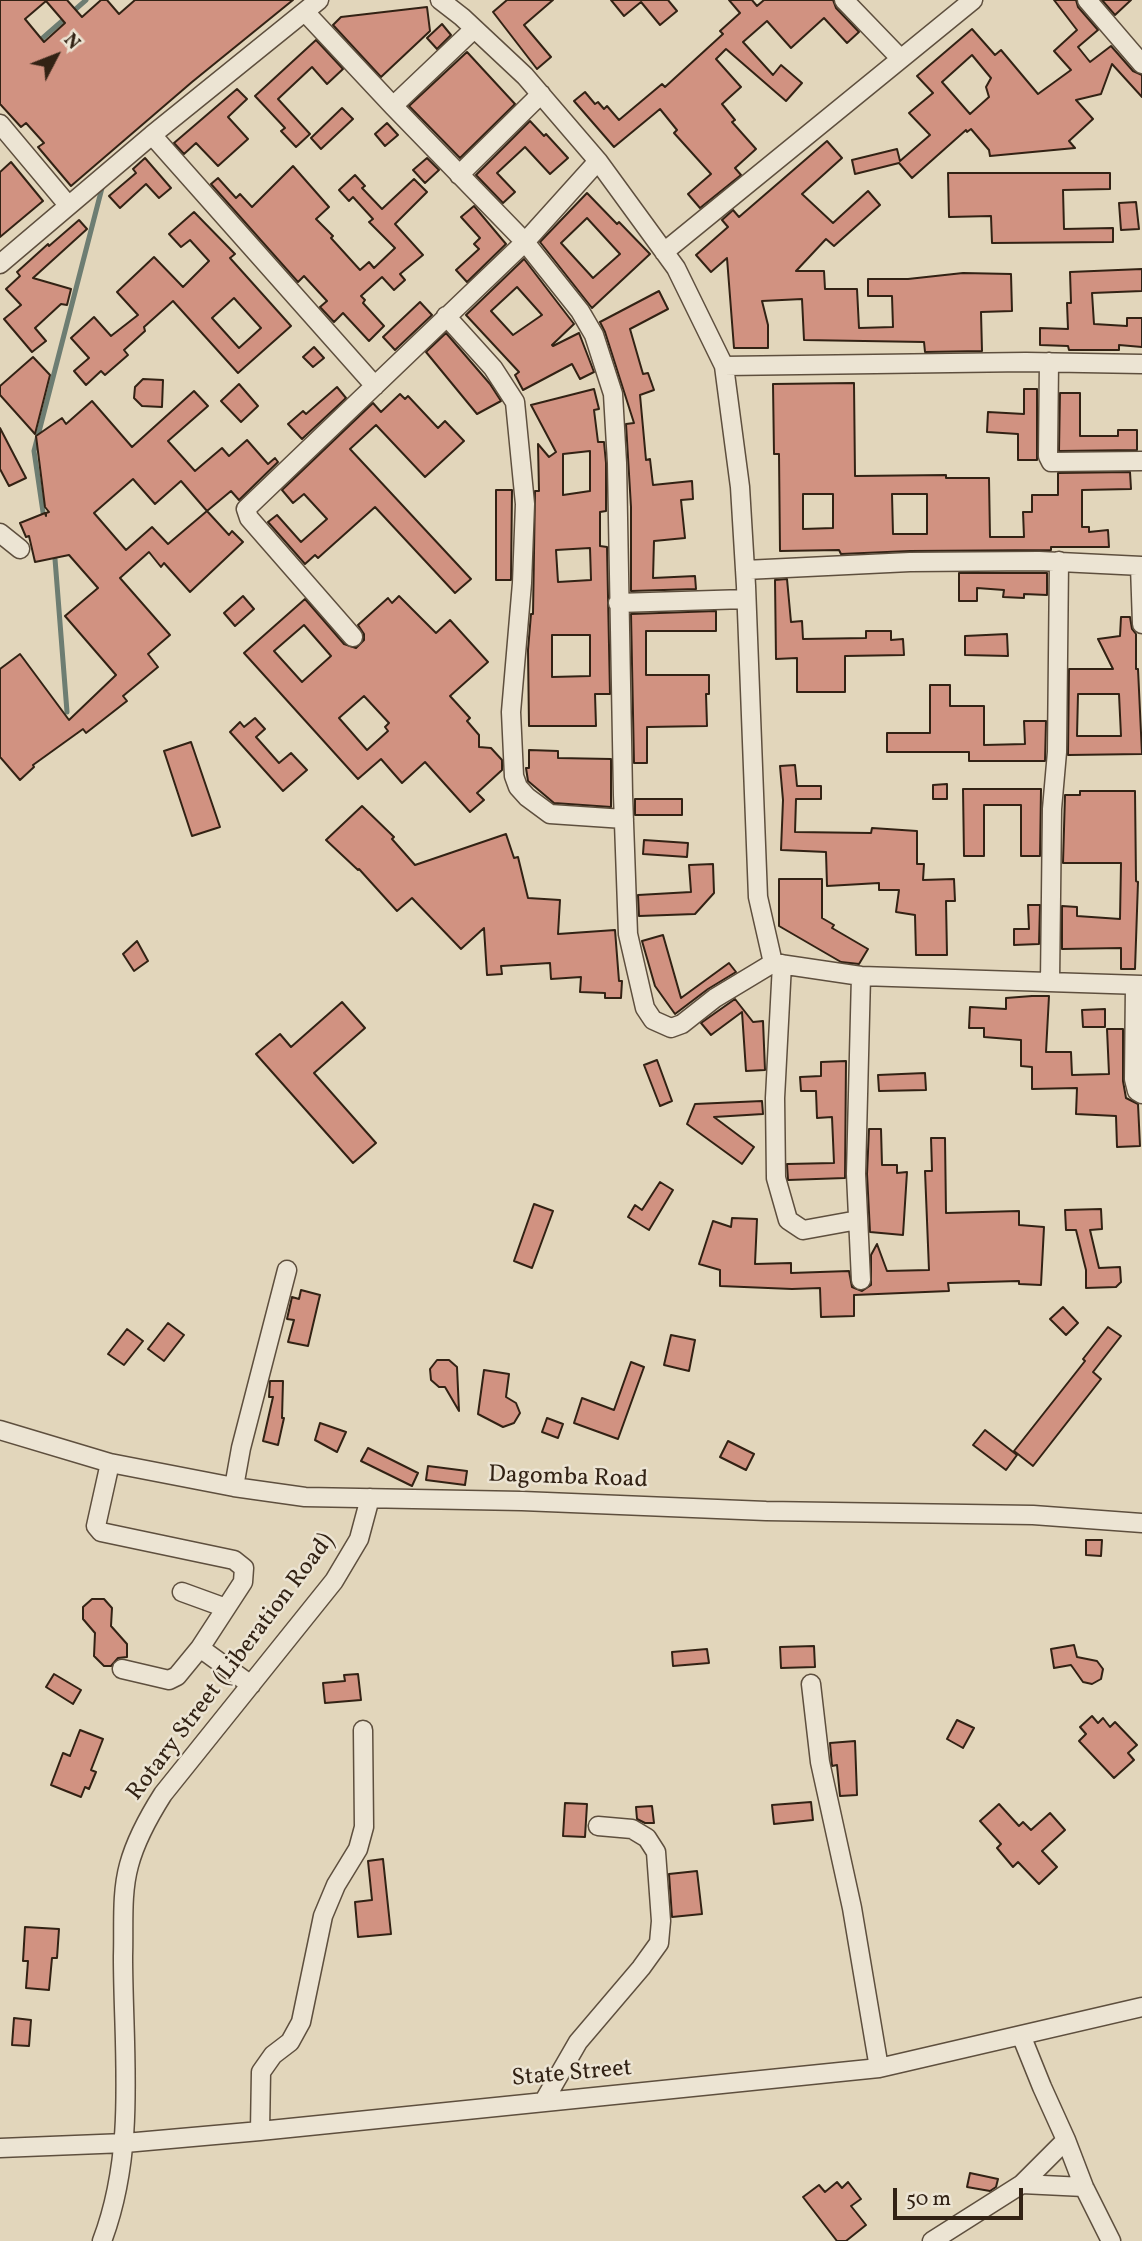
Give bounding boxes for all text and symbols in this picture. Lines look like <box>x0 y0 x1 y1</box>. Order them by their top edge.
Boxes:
north arrow <box>21 21 91 91</box>
text: N <box>57 28 86 56</box>
street label: Dagomba Road <box>488 1462 648 1496</box>
street label: Rotary Street (Liberation Road) <box>122 1529 342 1807</box>
street label: State Street <box>511 2055 633 2095</box>
scale bar <box>897 2174 1026 2218</box>
text: 50 m <box>906 2185 951 2214</box>

